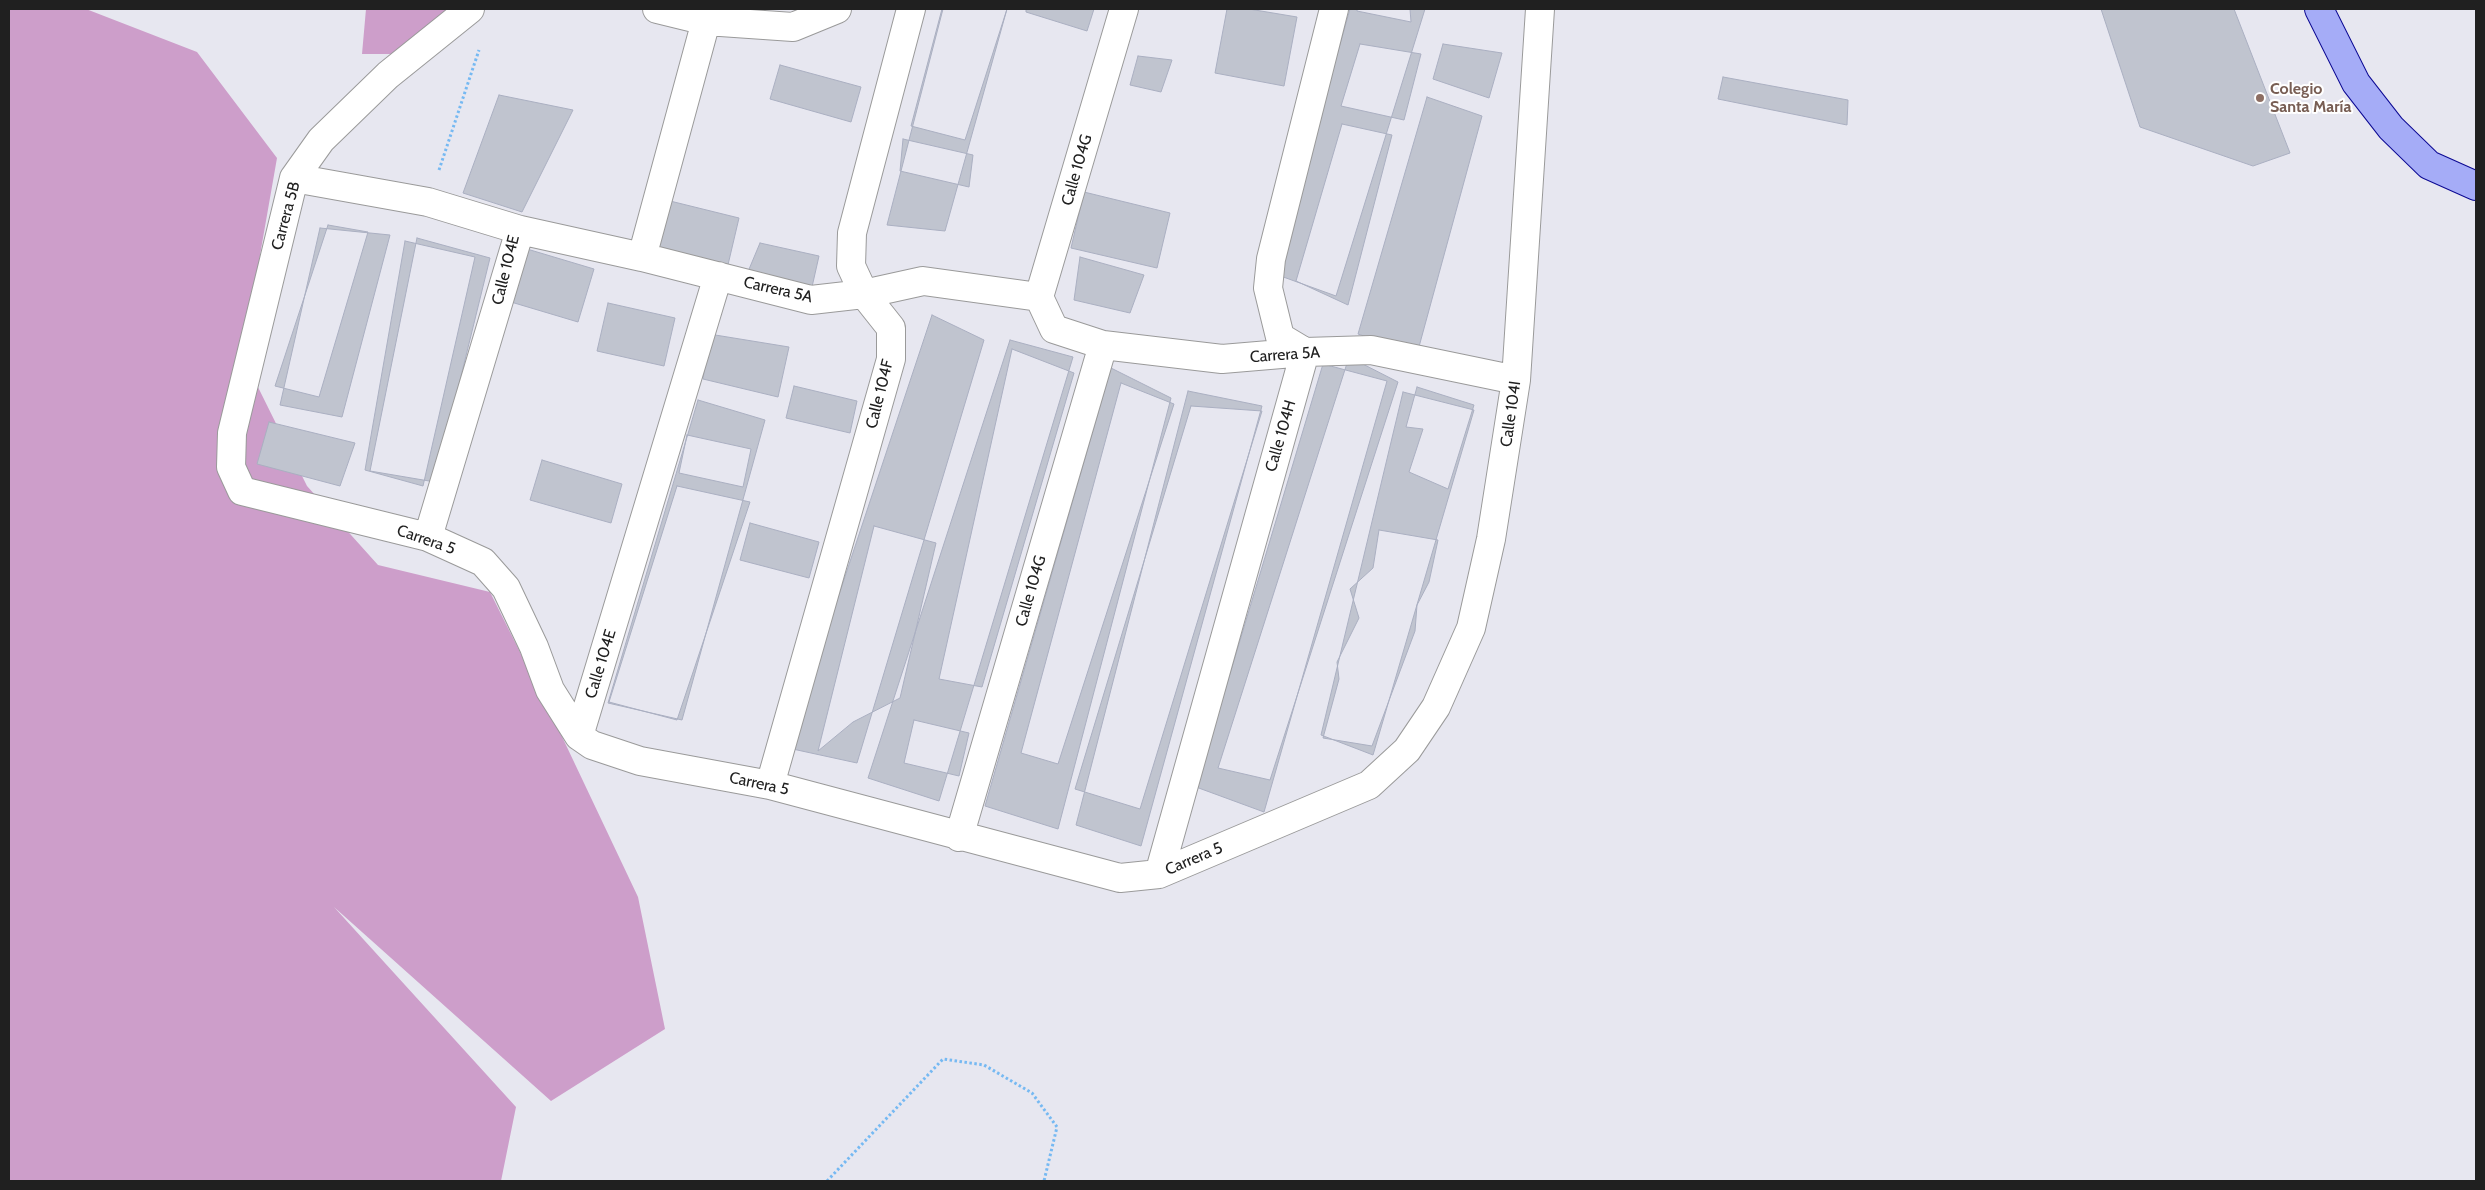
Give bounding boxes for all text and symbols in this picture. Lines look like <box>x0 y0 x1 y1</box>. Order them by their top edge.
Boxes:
place label: Colegio Santa María <box>2270 79 2351 117</box>
marker: Colegio Santa María <box>2254 92 2266 104</box>
street label: Calle 104G <box>1058 132 1096 208</box>
street label: Carrera 5B <box>268 180 304 252</box>
street label: Calle 104E <box>488 233 524 307</box>
street label: Carrera 5A <box>742 273 814 307</box>
street label: Carrera 5A <box>1249 343 1321 367</box>
street label: Calle 104F <box>862 357 898 431</box>
street label: Calle 104I <box>1497 380 1525 448</box>
street label: Calle 104H <box>1262 398 1300 474</box>
street label: Carrera 5 <box>394 521 458 559</box>
street label: Calle 104G <box>1012 553 1050 629</box>
street label: Calle 104E <box>581 627 621 701</box>
street label: Carrera 5 <box>727 768 791 800</box>
street label: Carrera 5 <box>1162 838 1226 880</box>

